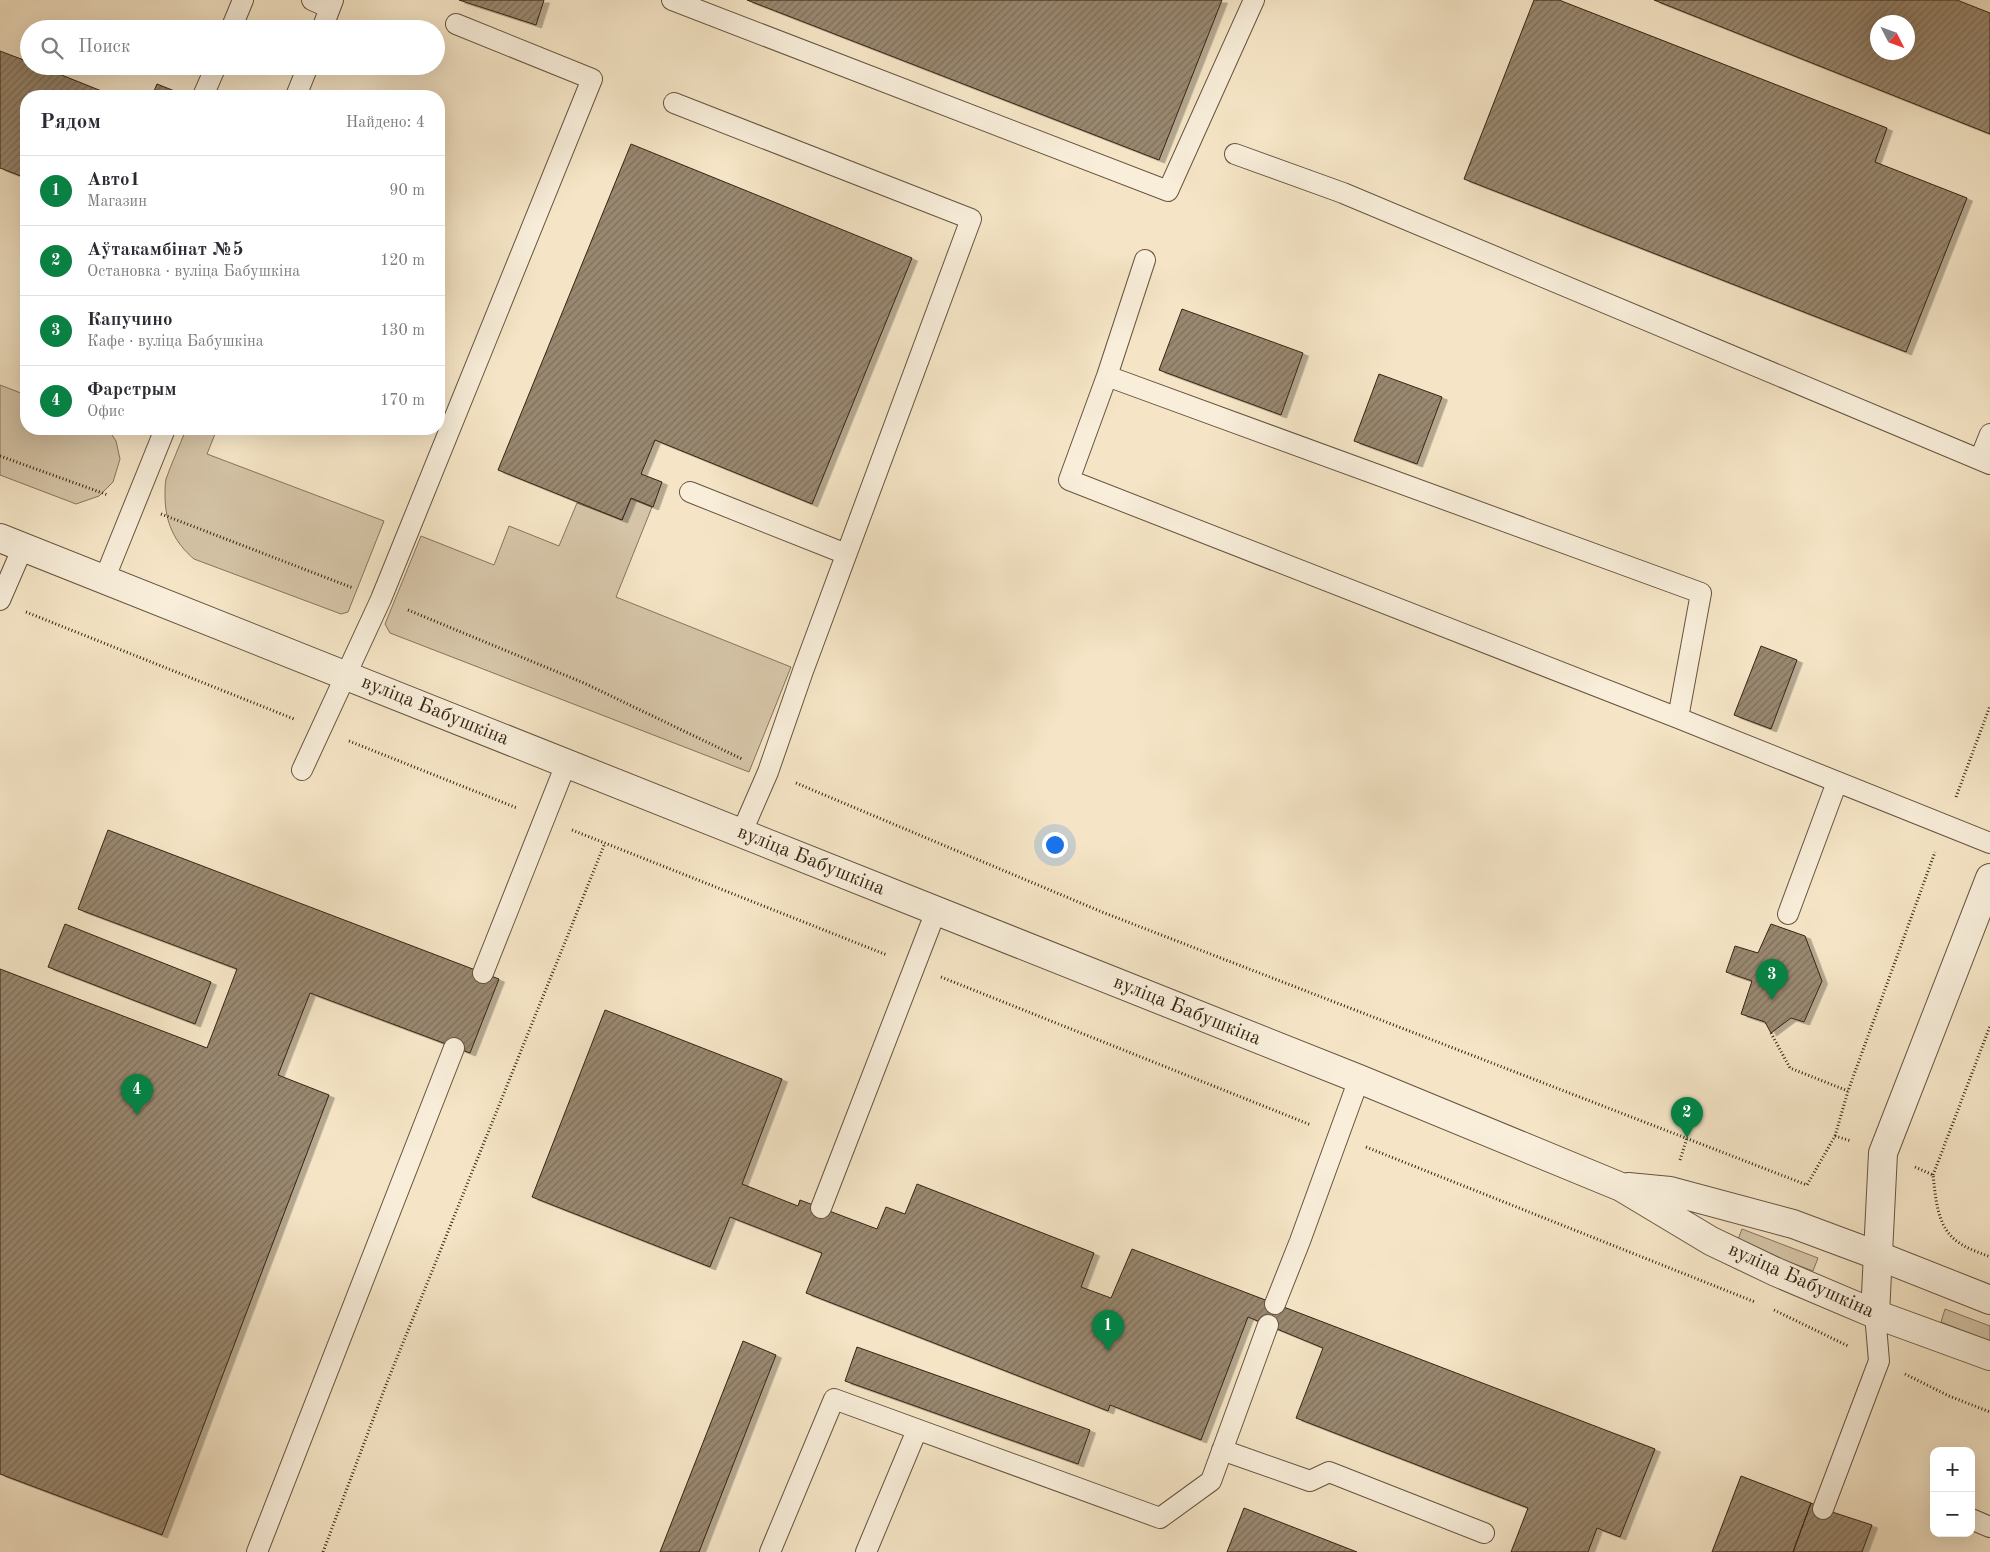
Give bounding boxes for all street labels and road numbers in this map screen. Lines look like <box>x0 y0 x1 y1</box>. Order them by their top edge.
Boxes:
street label: вуліца Бабушкіна <box>358 672 512 750</box>
street label: вуліца Бабушкіна <box>734 822 888 900</box>
street label: вуліца Бабушкіна <box>1110 972 1264 1050</box>
street label: вуліца Бабушкіна <box>1725 1240 1877 1322</box>

